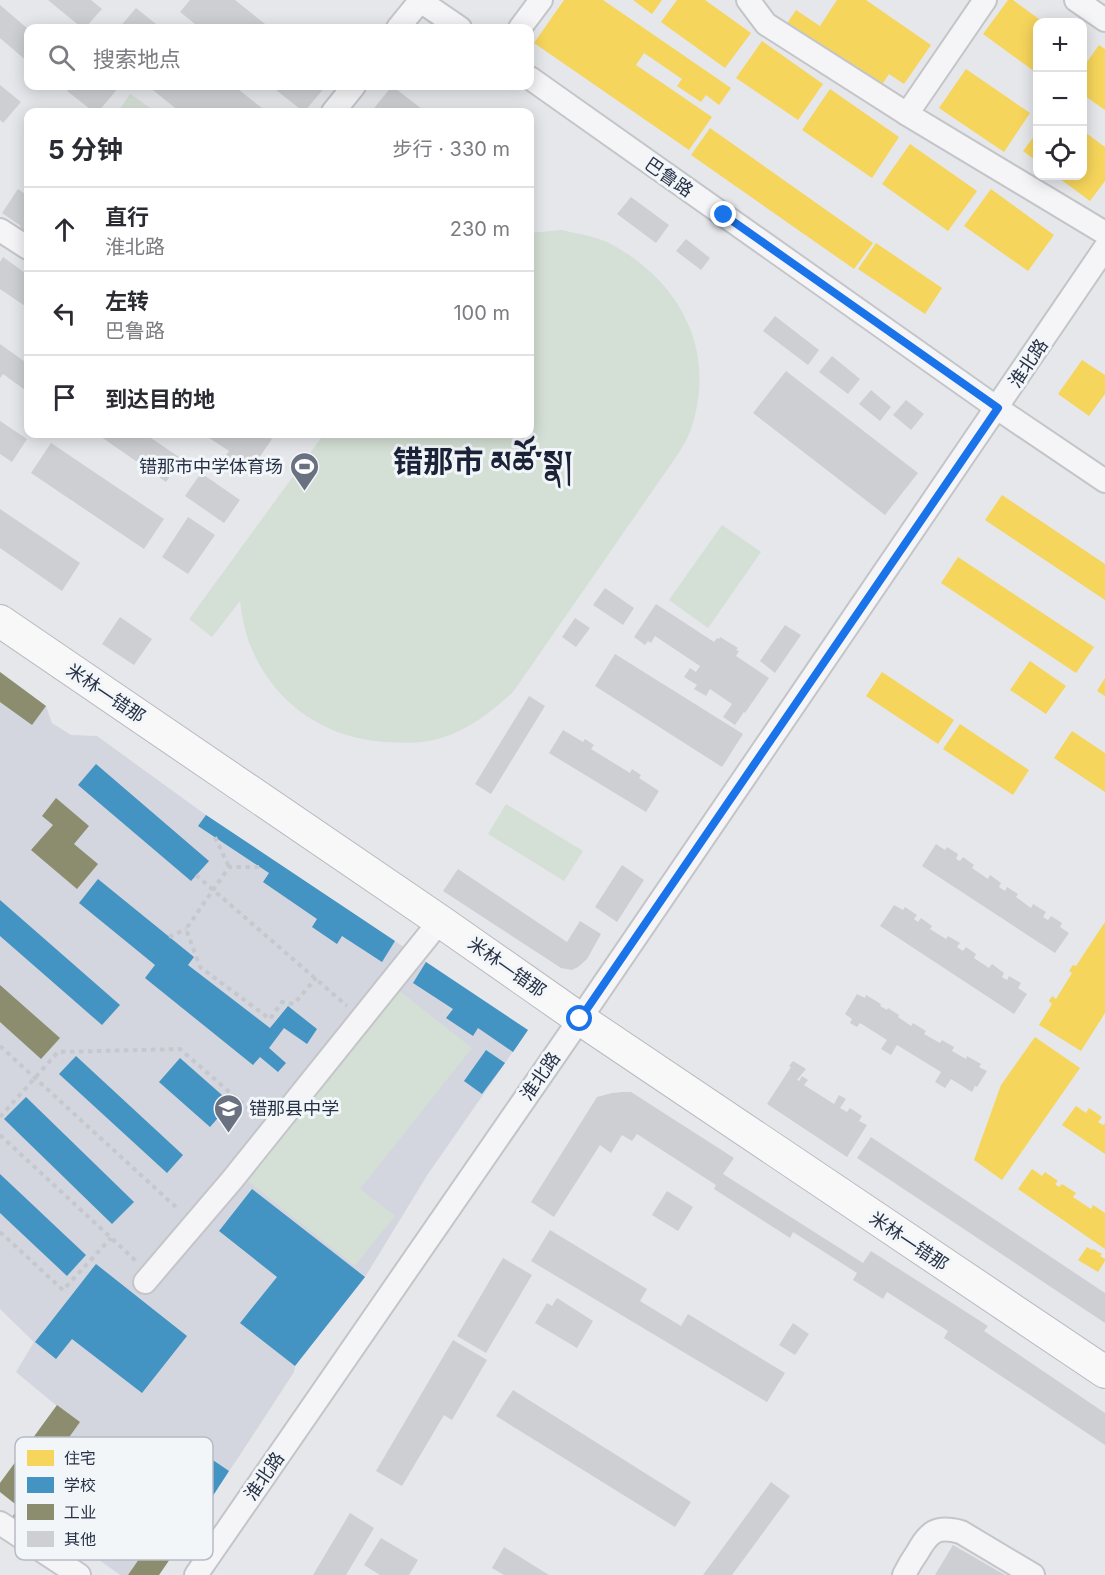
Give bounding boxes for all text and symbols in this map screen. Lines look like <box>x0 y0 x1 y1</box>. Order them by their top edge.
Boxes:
map controls <box>1033 18 1087 180</box>
button: + <box>1033 18 1087 72</box>
search box <box>24 24 534 90</box>
icon: search <box>45 41 78 74</box>
text: 搜索地点 <box>93 46 181 72</box>
button: − <box>1033 72 1087 126</box>
button: locate <box>1033 126 1087 180</box>
text: 5 分钟 <box>48 134 123 165</box>
text: 步行 · 330 m <box>393 137 510 161</box>
street label: 巴鲁路 <box>641 153 697 201</box>
route end <box>710 201 736 227</box>
text: 直行 <box>105 204 149 230</box>
icon: ahead <box>48 213 81 246</box>
text: 230 m <box>450 217 510 241</box>
text: 淮北路 <box>105 235 165 259</box>
text: 左转 <box>105 288 149 314</box>
icon: left <box>48 297 81 330</box>
text: 100 m <box>453 301 510 325</box>
text: 巴鲁路 <box>105 319 165 343</box>
street label: 淮北路 <box>1004 335 1052 391</box>
icon: arrive <box>48 381 81 414</box>
text: 到达目的地 <box>105 386 215 412</box>
district label: 错那市 མཚོ་སྣ། <box>393 435 573 489</box>
sports icon: 错那市中学体育场 <box>288 450 320 492</box>
place label: 错那市中学体育场 <box>139 456 283 477</box>
street label: 米林—错那 <box>63 659 149 727</box>
street label: 米林—错那 <box>464 933 550 1001</box>
route start <box>566 1005 592 1031</box>
street label: 淮北路 <box>516 1048 564 1104</box>
school or university icon: 错那县中学 <box>212 1092 244 1134</box>
place label: 错那县中学 <box>249 1098 339 1119</box>
street label: 米林—错那 <box>866 1207 952 1275</box>
legend <box>15 1437 213 1560</box>
text: 住宅 <box>64 1448 96 1468</box>
street label: 淮北路 <box>240 1448 288 1504</box>
text: 学校 <box>64 1475 96 1495</box>
text: 工业 <box>64 1502 96 1522</box>
text: 其他 <box>64 1529 96 1549</box>

